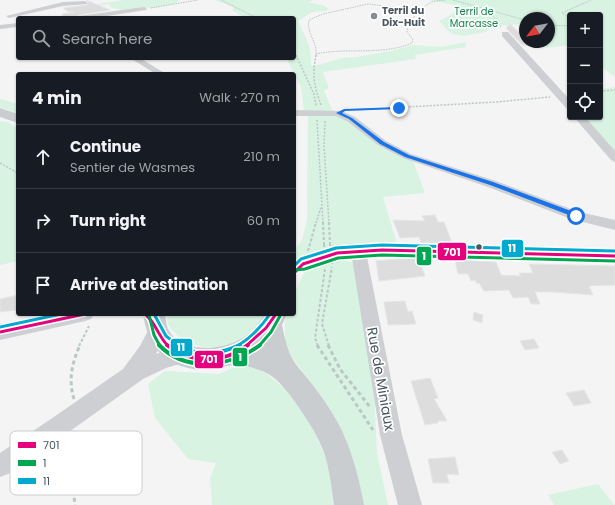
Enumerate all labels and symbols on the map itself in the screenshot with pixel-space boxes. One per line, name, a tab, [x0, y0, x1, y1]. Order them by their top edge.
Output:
place label: Terril du Dix-Huit	[382, 3, 425, 30]
park label: Terril de Marcasse	[450, 4, 498, 31]
marker: Terril du Dix-Huit	[369, 11, 379, 21]
north arrow	[519, 12, 555, 48]
route end	[390, 99, 408, 117]
route start	[567, 207, 585, 225]
line badge: 11	[501, 239, 524, 258]
text: 11	[508, 240, 516, 256]
line badge: 701	[437, 242, 467, 261]
unlabelled marker	[474, 242, 484, 252]
text: 701	[443, 244, 461, 260]
line badge: 1	[416, 246, 432, 266]
text: 1	[422, 248, 426, 264]
street label: Rue de Miniaux	[362, 326, 400, 433]
line badge: 11	[170, 338, 193, 357]
text: 11	[177, 339, 185, 355]
line badge: 1	[232, 347, 248, 367]
text: 1	[238, 349, 242, 365]
line badge: 701	[194, 350, 224, 369]
text: 701	[200, 351, 218, 367]
legend	[10, 431, 142, 495]
text: 701	[43, 437, 59, 453]
text: 1	[43, 455, 47, 471]
text: 11	[43, 473, 50, 489]

